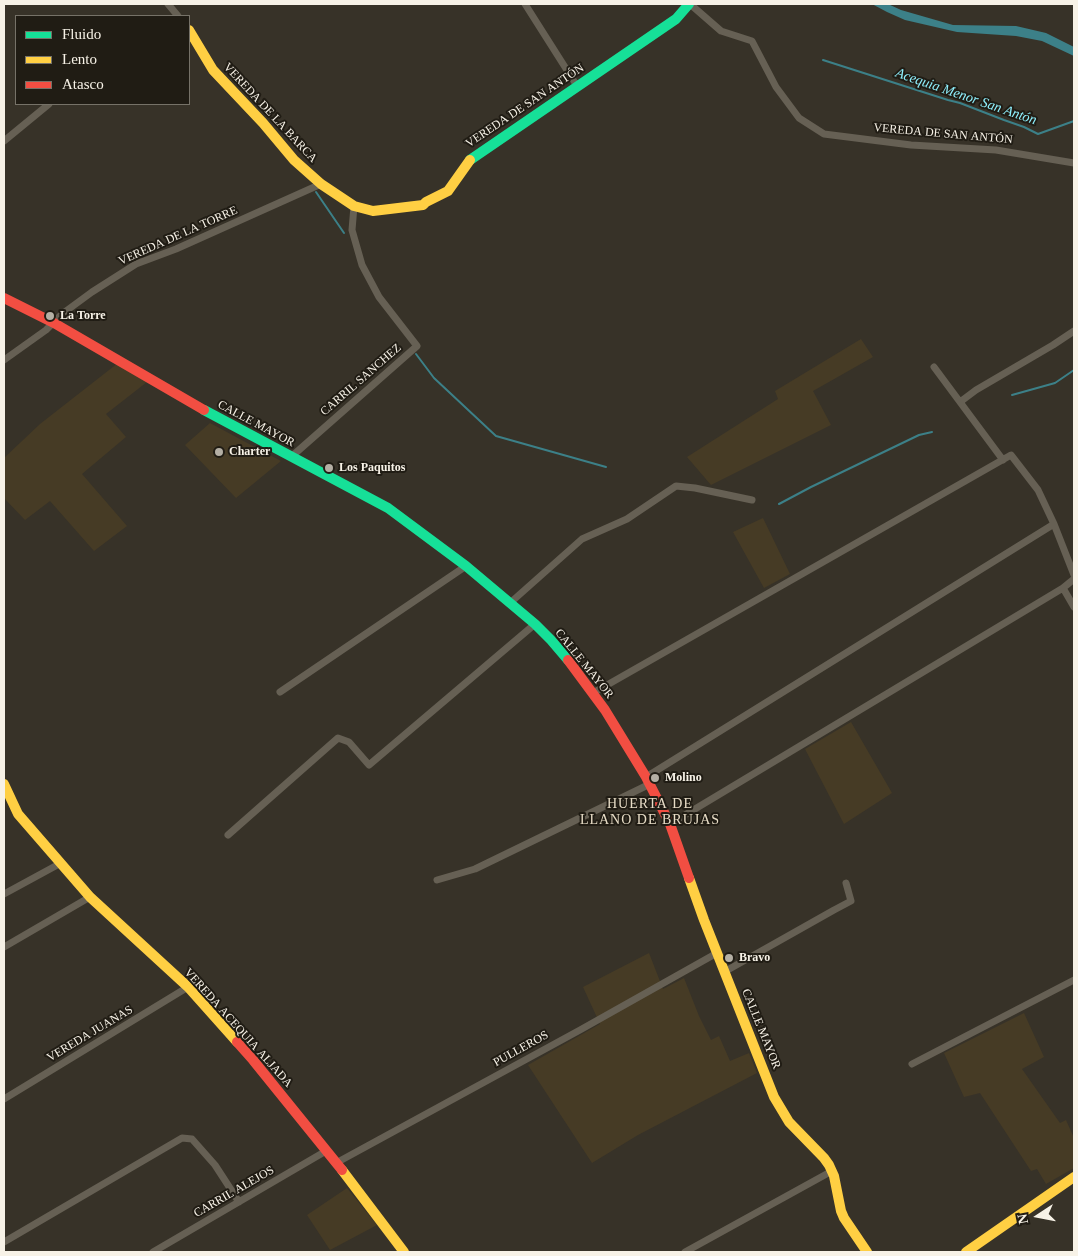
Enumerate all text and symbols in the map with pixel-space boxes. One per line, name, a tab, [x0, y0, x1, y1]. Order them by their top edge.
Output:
legend	[15, 15, 190, 105]
text: Fluido	[62, 26, 101, 42]
text: Lento	[62, 51, 97, 67]
street label: VEREDA DE LA BARCA	[220, 60, 320, 166]
street label: VEREDA DE SAN ANTÓN	[463, 61, 587, 151]
water label: Acequia Menor San Antón	[893, 65, 1039, 129]
text: Atasco	[62, 76, 104, 92]
street label: VEREDA DE SAN ANTÓN	[873, 121, 1013, 147]
street label: VEREDA DE LA TORRE	[116, 203, 240, 269]
place label: La Torre	[60, 309, 106, 323]
marker: La Torre	[44, 310, 56, 322]
street label: CARRIL SANCHEZ	[318, 341, 404, 419]
street label: CALLE MAYOR	[215, 398, 297, 450]
place label: Charter	[229, 445, 270, 459]
marker: Charter	[213, 446, 225, 458]
place label: Los Paquitos	[339, 461, 405, 475]
marker: Los Paquitos	[323, 462, 335, 474]
street label: CALLE MAYOR	[552, 626, 616, 702]
place label: Molino	[665, 771, 702, 785]
marker: Molino	[649, 772, 661, 784]
district label: HUERTA DE LLANO DE BRUJAS	[578, 796, 722, 829]
place label: Bravo	[739, 951, 770, 965]
marker: Bravo	[723, 952, 735, 964]
street label: VEREDA ACEQUIA ALJADA	[181, 965, 295, 1091]
street label: CALLE MAYOR	[738, 987, 784, 1071]
street label: VEREDA JUANAS	[44, 1003, 136, 1065]
street label: PULLEROS	[491, 1028, 551, 1070]
street label: CARRIL ALEJOS	[191, 1163, 277, 1221]
north arrow	[1013, 1191, 1063, 1241]
text: N	[1014, 1213, 1031, 1225]

